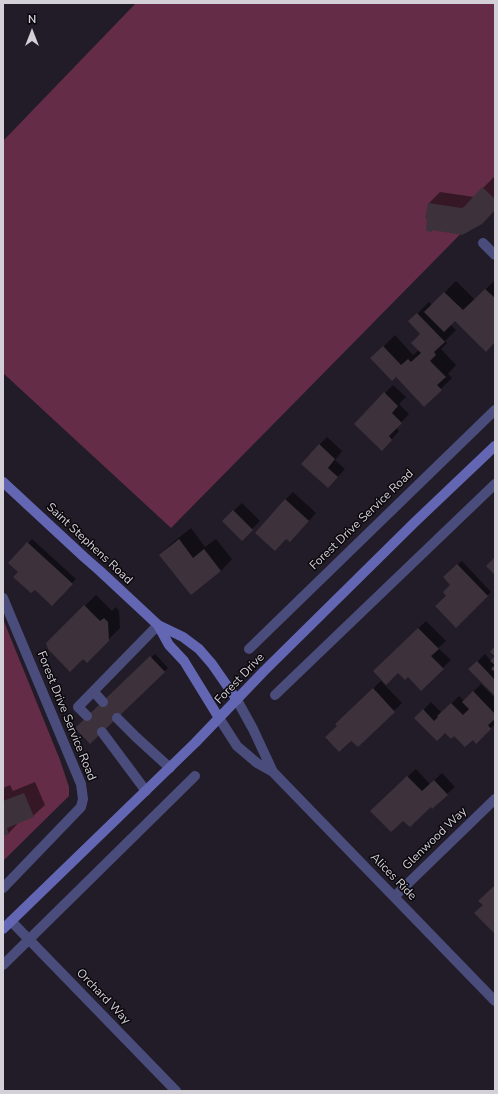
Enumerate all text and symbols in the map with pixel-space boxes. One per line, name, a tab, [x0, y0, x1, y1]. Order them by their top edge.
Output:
north arrow	[12, 12, 52, 52]
text: N	[28, 12, 36, 27]
street label: Forest Drive Service Road	[307, 467, 417, 573]
street label: Saint Stephens Road	[43, 500, 135, 588]
street label: Forest Drive Service Road	[33, 649, 99, 783]
street label: Forest Drive	[212, 651, 268, 707]
street label: Glenwood Way	[400, 805, 470, 873]
street label: Alices Ride	[367, 850, 419, 904]
street label: Orchard Way	[73, 966, 133, 1028]

